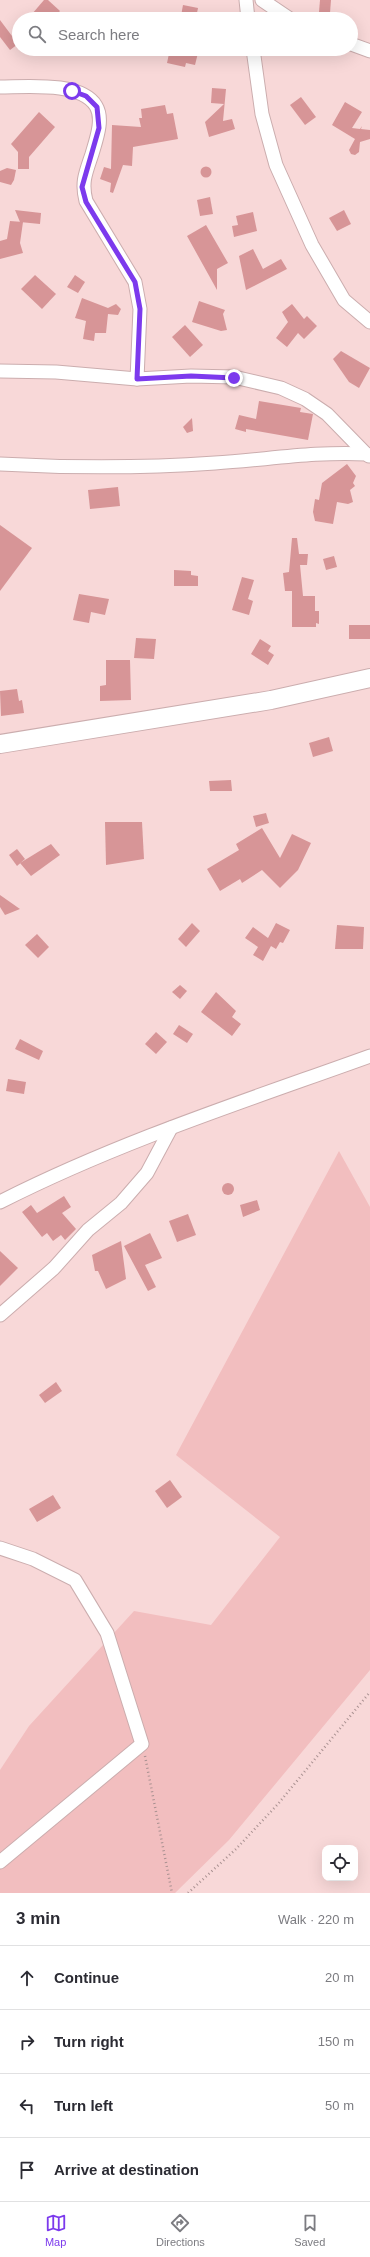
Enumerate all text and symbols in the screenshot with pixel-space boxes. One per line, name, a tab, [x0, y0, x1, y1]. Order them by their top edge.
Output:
search box	[12, 12, 358, 56]
icon: search	[26, 23, 48, 45]
text: Search here	[58, 26, 140, 43]
route start	[63, 82, 81, 100]
route end	[225, 369, 243, 387]
map controls	[322, 1845, 358, 1881]
button: locate	[322, 1845, 358, 1881]
text: 3 min	[16, 1909, 60, 1928]
text: Walk · 220 m	[278, 1912, 354, 1927]
icon: ahead	[16, 1967, 38, 1989]
text: Continue	[54, 1969, 119, 1986]
text: 20 m	[325, 1970, 354, 1985]
icon: right	[16, 2031, 38, 2053]
text: Turn right	[54, 2033, 124, 2050]
text: 150 m	[318, 2034, 354, 2049]
icon: left	[16, 2095, 38, 2117]
text: Turn left	[54, 2097, 113, 2114]
text: 50 m	[325, 2098, 354, 2113]
icon: arrive	[16, 2159, 38, 2181]
text: Arrive at destination	[54, 2161, 199, 2178]
tab: Map	[45, 2212, 67, 2248]
tab: Directions	[156, 2212, 205, 2248]
tab: Saved	[294, 2212, 325, 2248]

